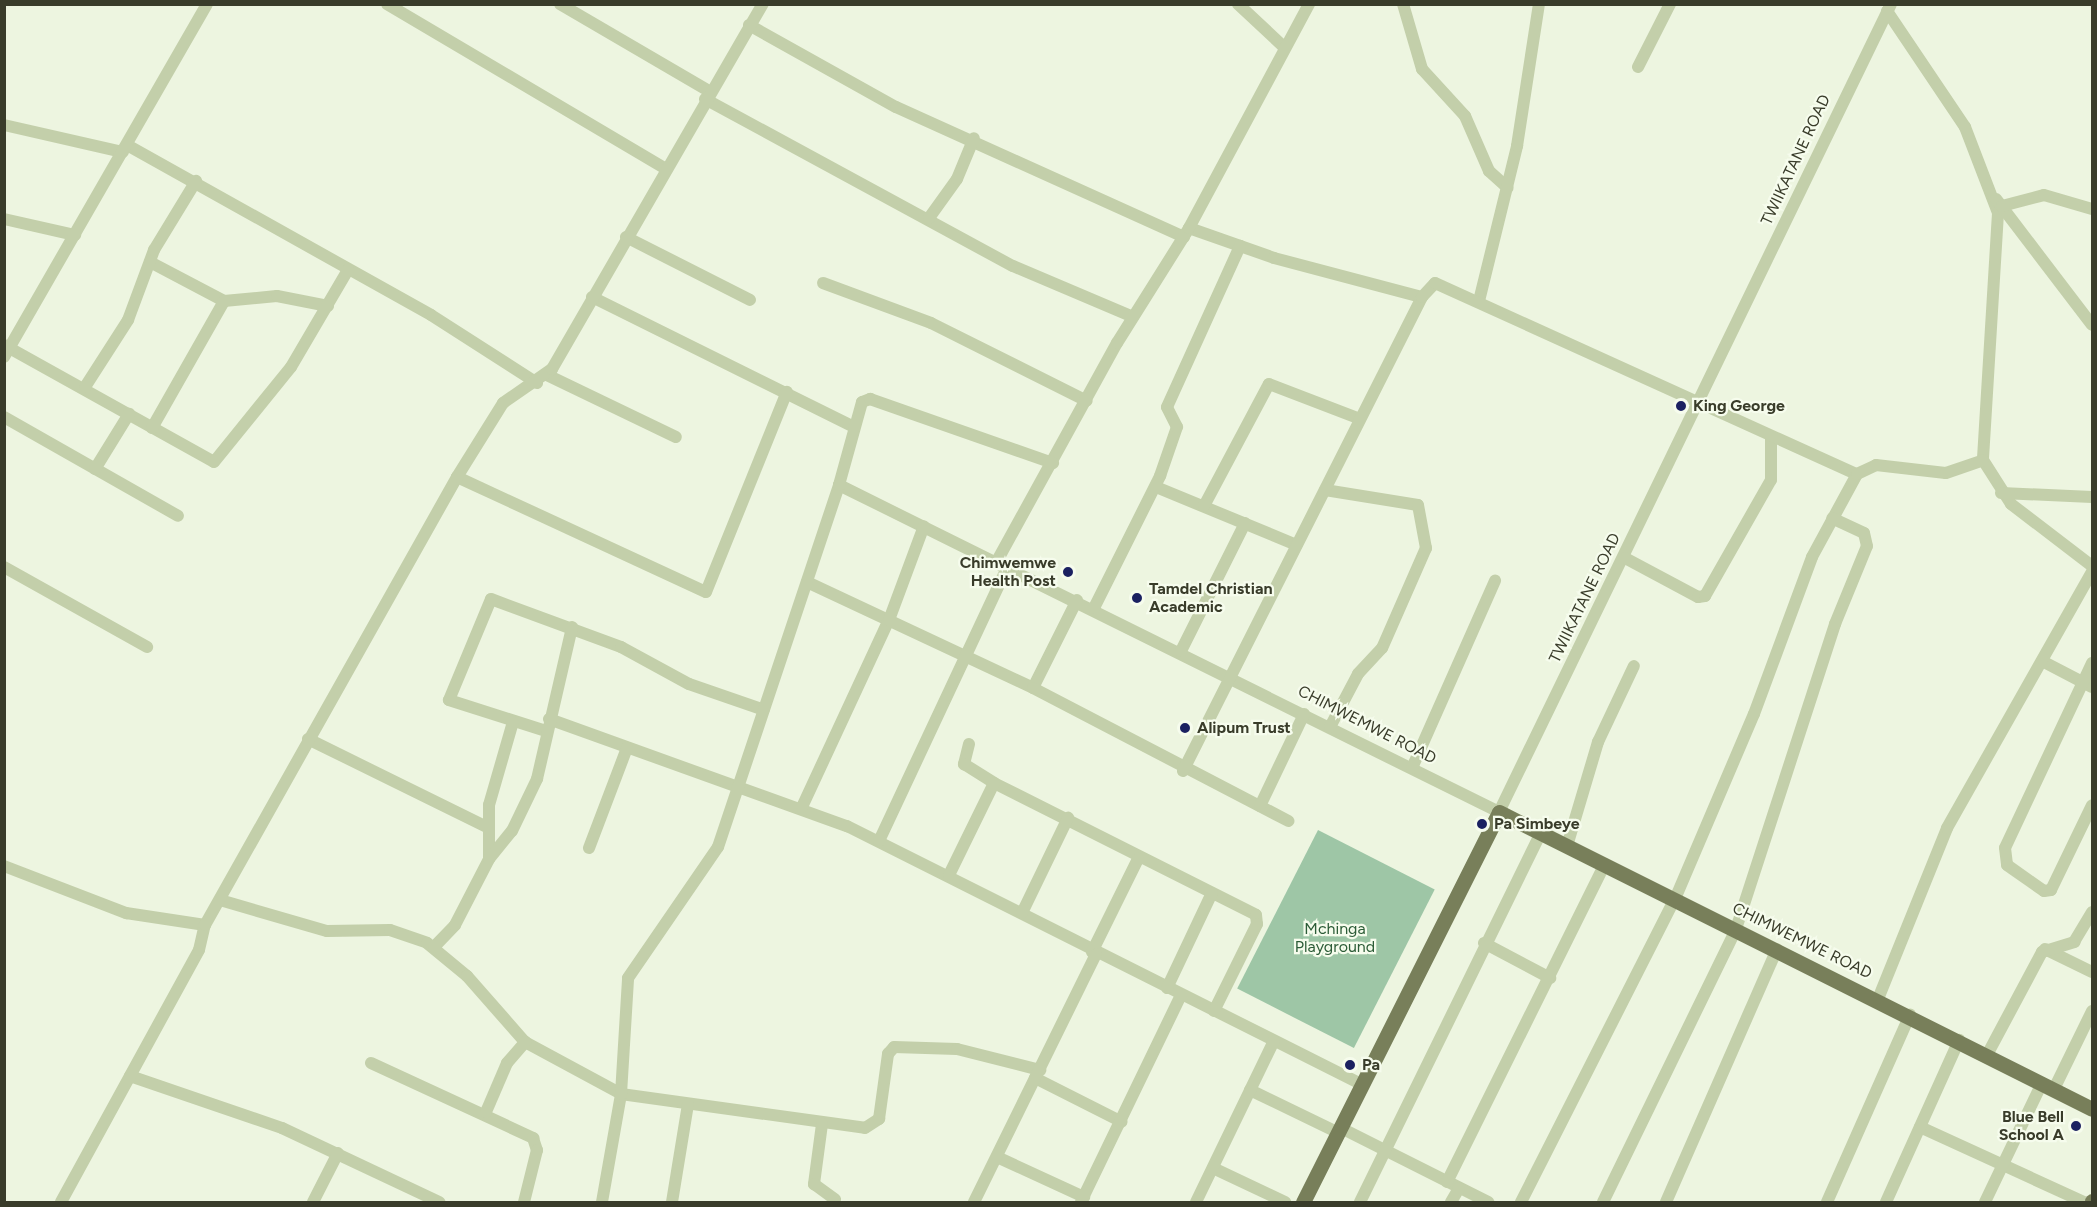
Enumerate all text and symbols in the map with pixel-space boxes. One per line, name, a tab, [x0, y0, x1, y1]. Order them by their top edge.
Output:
street label: TWIIKATANE ROAD	[1757, 92, 1835, 228]
place label: King George	[1693, 396, 1785, 416]
marker: King George	[1674, 399, 1688, 413]
street label: TWIIKATANE ROAD	[1545, 530, 1625, 666]
place label: Chimwemwe Health Post	[960, 553, 1056, 591]
marker: Chimwemwe Health Post	[1061, 565, 1075, 579]
place label: Tamdel Christian Academic	[1149, 579, 1273, 617]
marker: Tamdel Christian Academic	[1130, 591, 1144, 605]
street label: CHIMWEMWE ROAD	[1295, 682, 1439, 768]
place label: Alipum Trust	[1197, 718, 1291, 738]
marker: Alipum Trust	[1178, 721, 1192, 735]
place label: Pa Simbeye	[1494, 814, 1580, 834]
marker: Pa Simbeye	[1475, 817, 1489, 831]
street label: CHIMWEMWE ROAD	[1729, 899, 1875, 983]
park label: Mchinga Playground	[1295, 919, 1375, 957]
place label: Pa	[1362, 1055, 1380, 1075]
marker: Pa	[1343, 1058, 1357, 1072]
place label: Blue Bell School A	[1999, 1107, 2064, 1145]
marker: Blue Bell School A	[2069, 1119, 2083, 1133]

